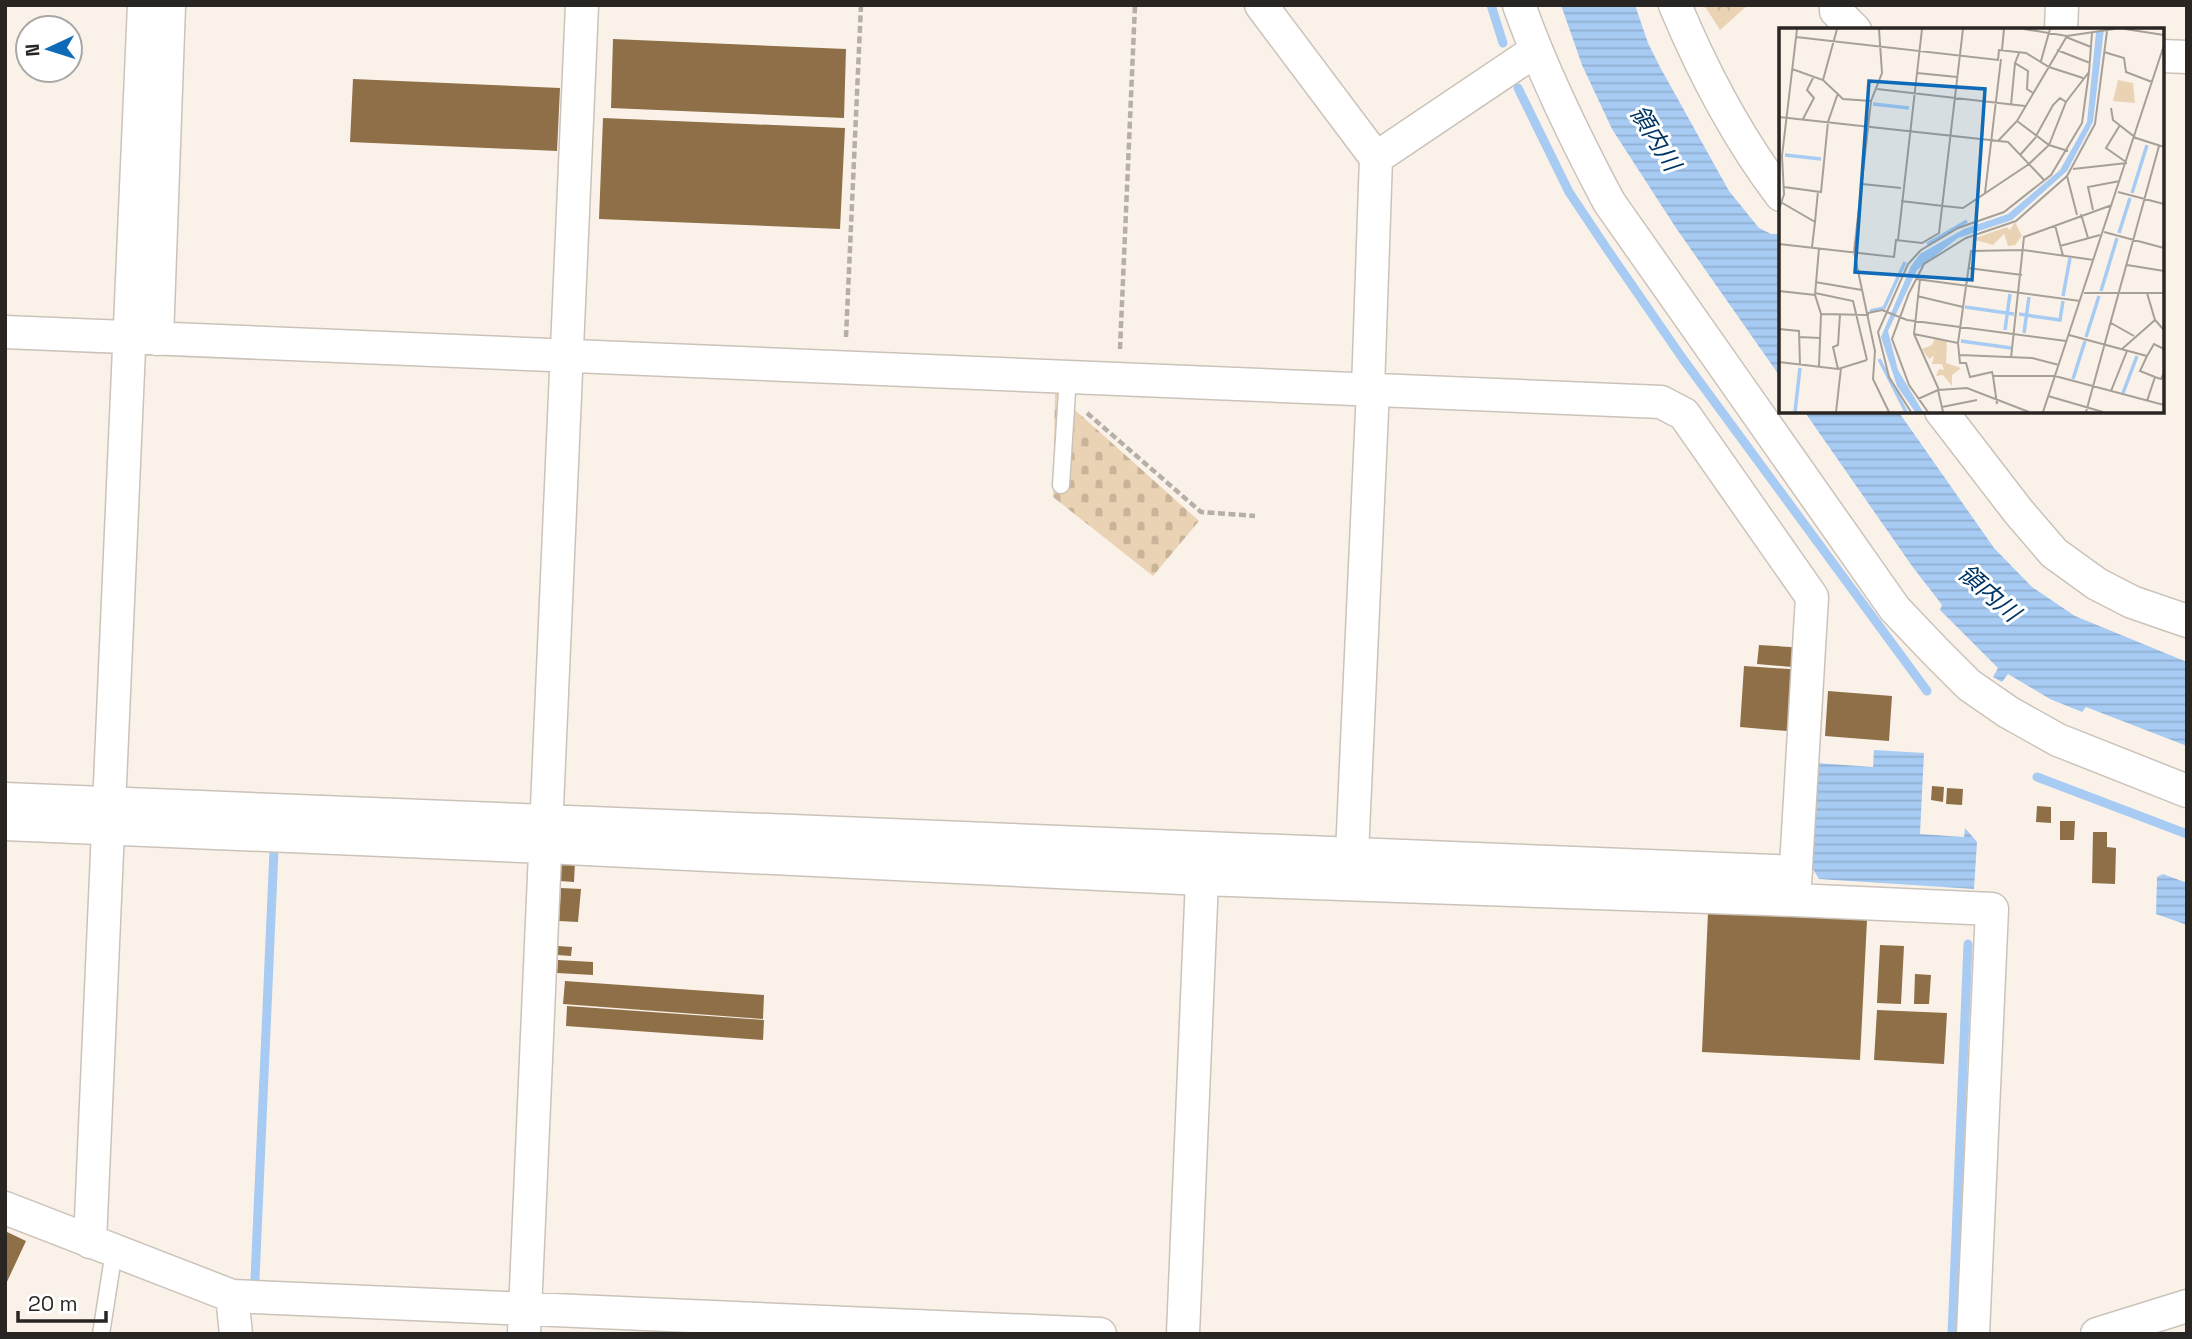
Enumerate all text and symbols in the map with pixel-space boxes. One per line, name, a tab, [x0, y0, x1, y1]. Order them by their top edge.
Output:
north arrow	[14, 14, 84, 84]
inset map	[1779, 28, 2164, 413]
text: N	[20, 43, 45, 57]
water label: 領内川	[1623, 99, 1689, 179]
water label: 領内川	[1952, 557, 2029, 630]
scale bar	[18, 1280, 105, 1324]
text: 20 m	[28, 1290, 78, 1317]

